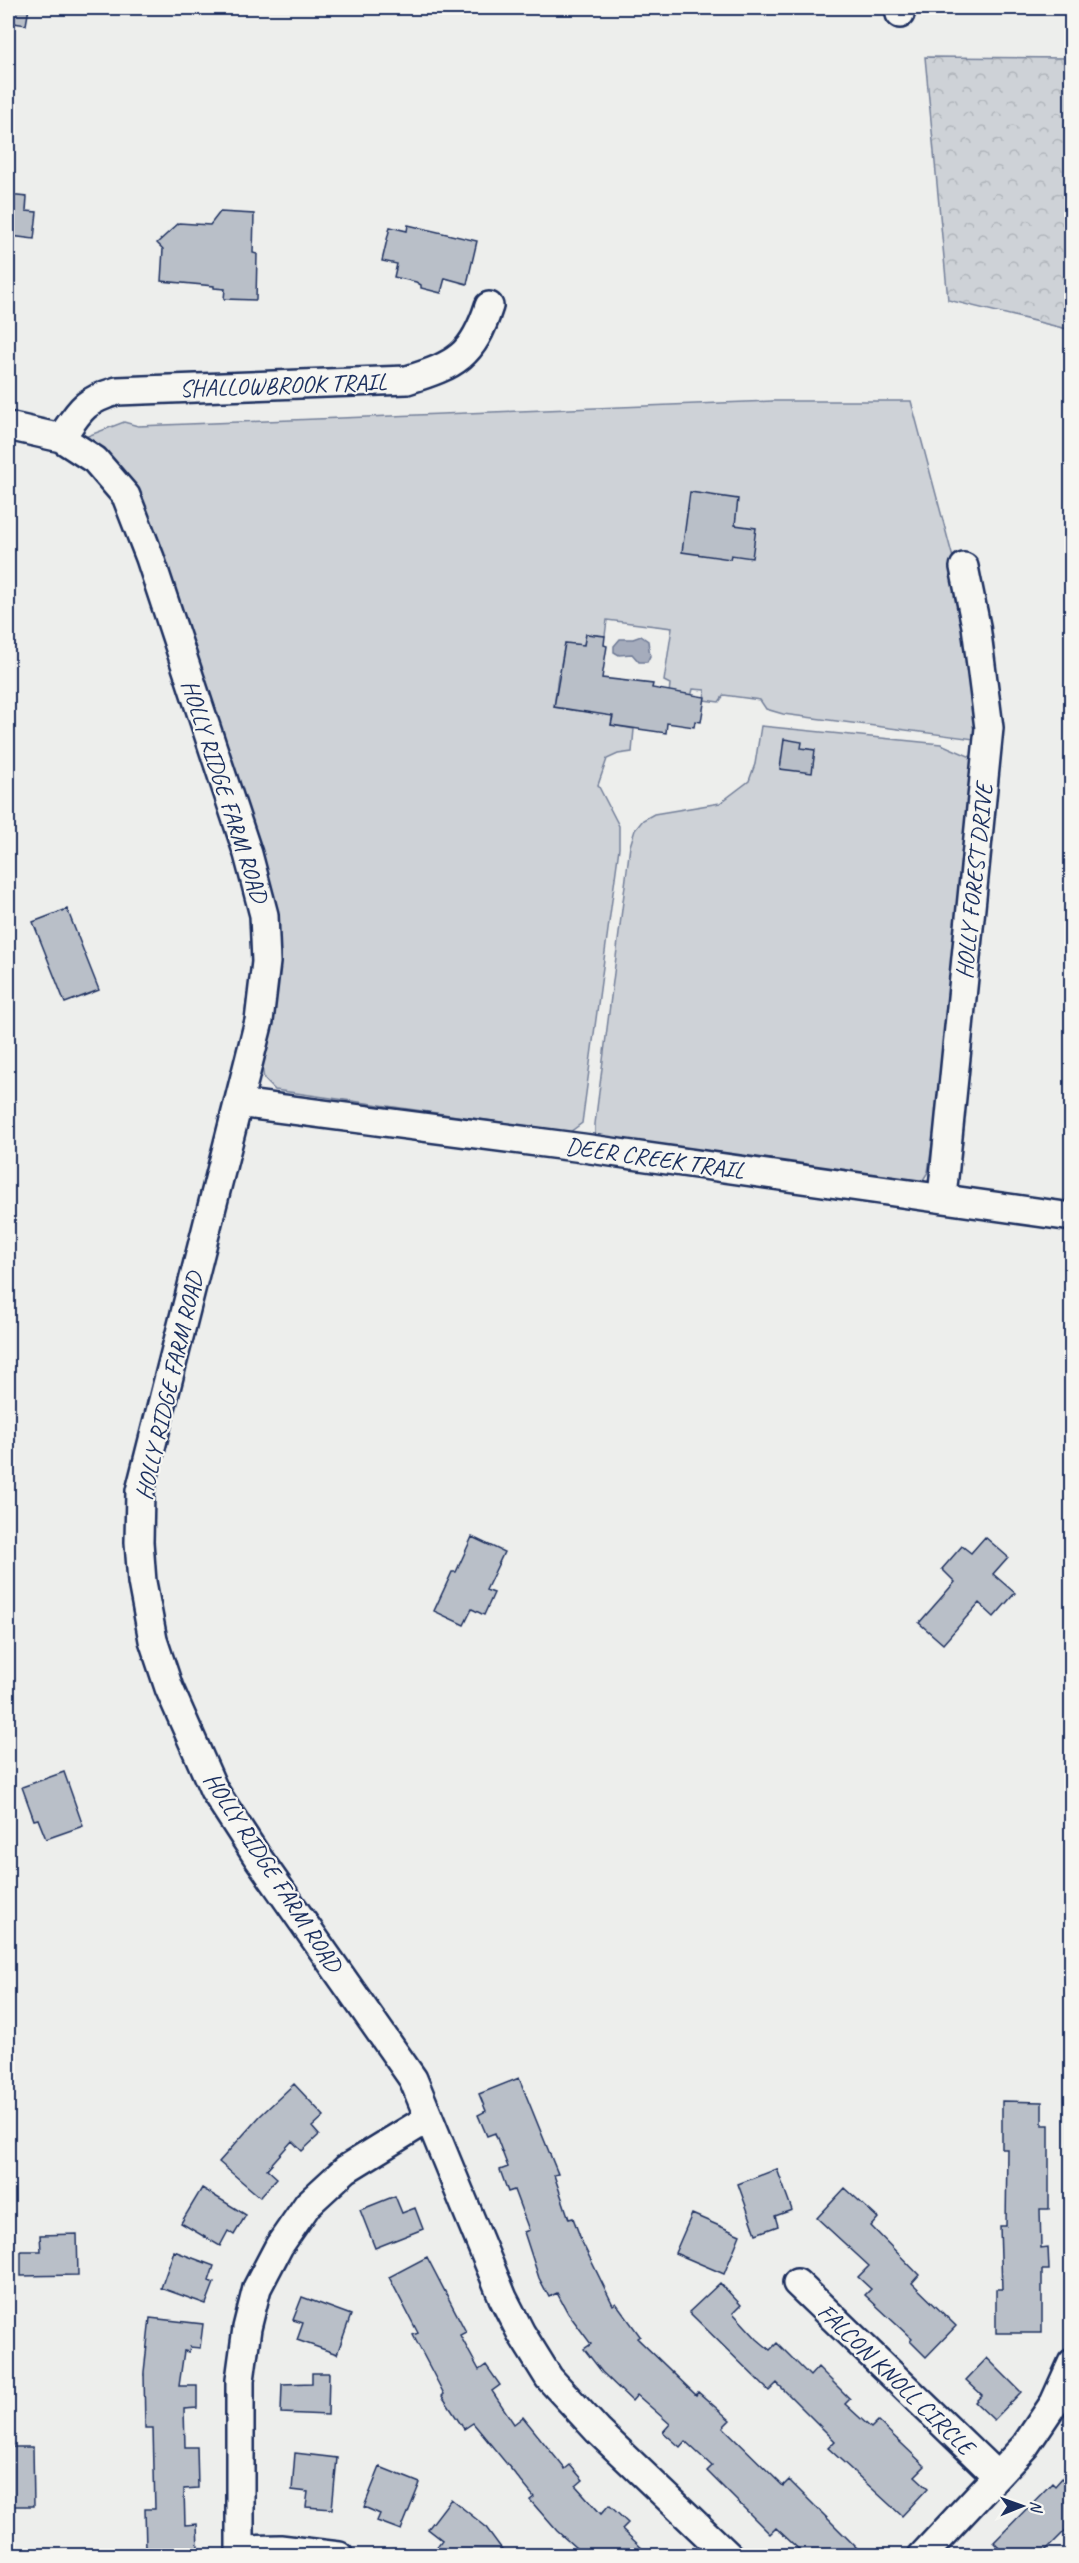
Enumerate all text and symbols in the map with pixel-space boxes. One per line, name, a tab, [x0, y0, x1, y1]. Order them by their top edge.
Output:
street label: SHALLOWBROOK TRAIL	[179, 366, 388, 404]
street label: HOLLY RIDGE FARM ROAD	[175, 676, 276, 908]
street label: HOLLY FOREST DRIVE	[949, 779, 999, 980]
street label: DEER CREEK TRAIL	[564, 1131, 747, 1185]
street label: HOLLY RIDGE FARM ROAD	[128, 1267, 210, 1502]
street label: HOLLY RIDGE FARM ROAD	[197, 1766, 350, 1979]
street label: FALCON KNOLL CIRCLE	[812, 2297, 982, 2463]
north arrow	[992, 2476, 1052, 2536]
text: N	[1026, 2501, 1046, 2514]

